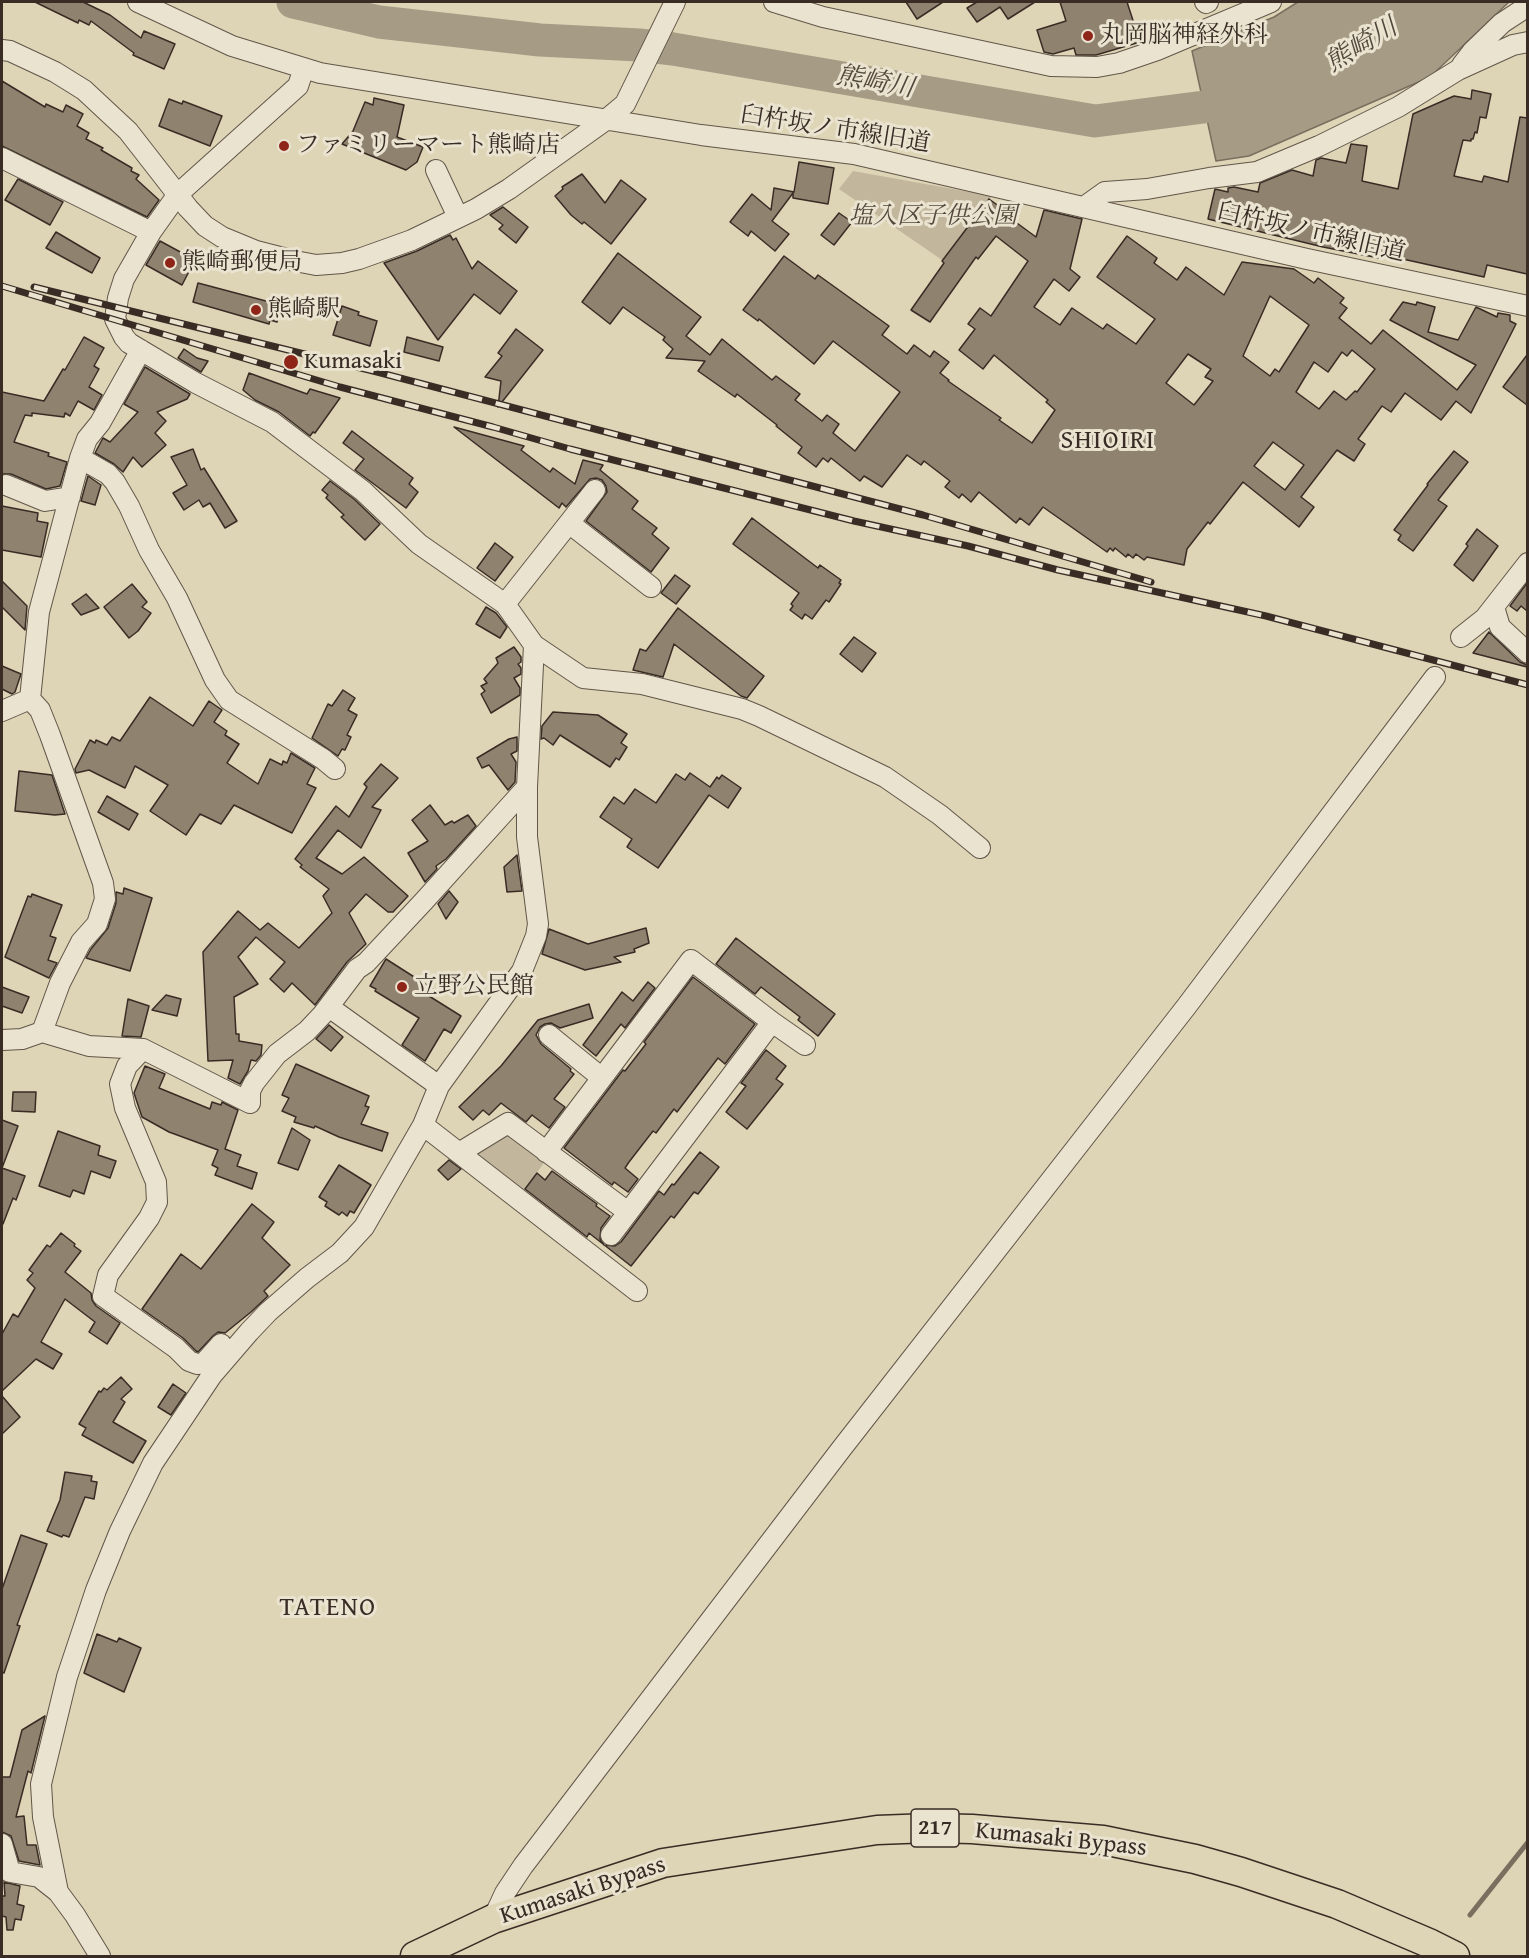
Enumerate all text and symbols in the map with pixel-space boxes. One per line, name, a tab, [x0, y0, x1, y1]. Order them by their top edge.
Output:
water label: 熊崎川	[1321, 13, 1403, 79]
place label: 丸岡脳神経外科	[1100, 22, 1268, 50]
marker: 丸岡脳神経外科	[1081, 29, 1095, 43]
water label: 熊崎川	[834, 61, 916, 105]
street label: 臼杵坂ノ市線旧道	[738, 101, 932, 159]
place label: ファミリーマート熊崎店	[296, 132, 560, 160]
marker: ファミリーマート熊崎店	[277, 139, 291, 153]
street label: 臼杵坂ノ市線旧道	[1214, 197, 1408, 269]
park label: 塩入区子供公園	[849, 203, 1017, 231]
place label: 熊崎郵便局	[182, 249, 302, 277]
marker: 熊崎郵便局	[163, 256, 177, 270]
place label: 熊崎駅	[268, 296, 340, 324]
marker: 熊崎駅	[249, 303, 263, 317]
place label: Kumasaki	[304, 348, 402, 376]
marker: Kumasaki	[282, 353, 300, 371]
district label: SHIOIRI	[1060, 425, 1156, 457]
place label: 立野公民館	[414, 973, 534, 1001]
marker: 立野公民館	[395, 980, 409, 994]
district label: TATENO	[279, 1592, 377, 1624]
road number: 217	[911, 1809, 959, 1847]
street label: Kumasaki Bypass	[974, 1817, 1148, 1863]
street label: Kumasaki Bypass	[497, 1851, 669, 1931]

